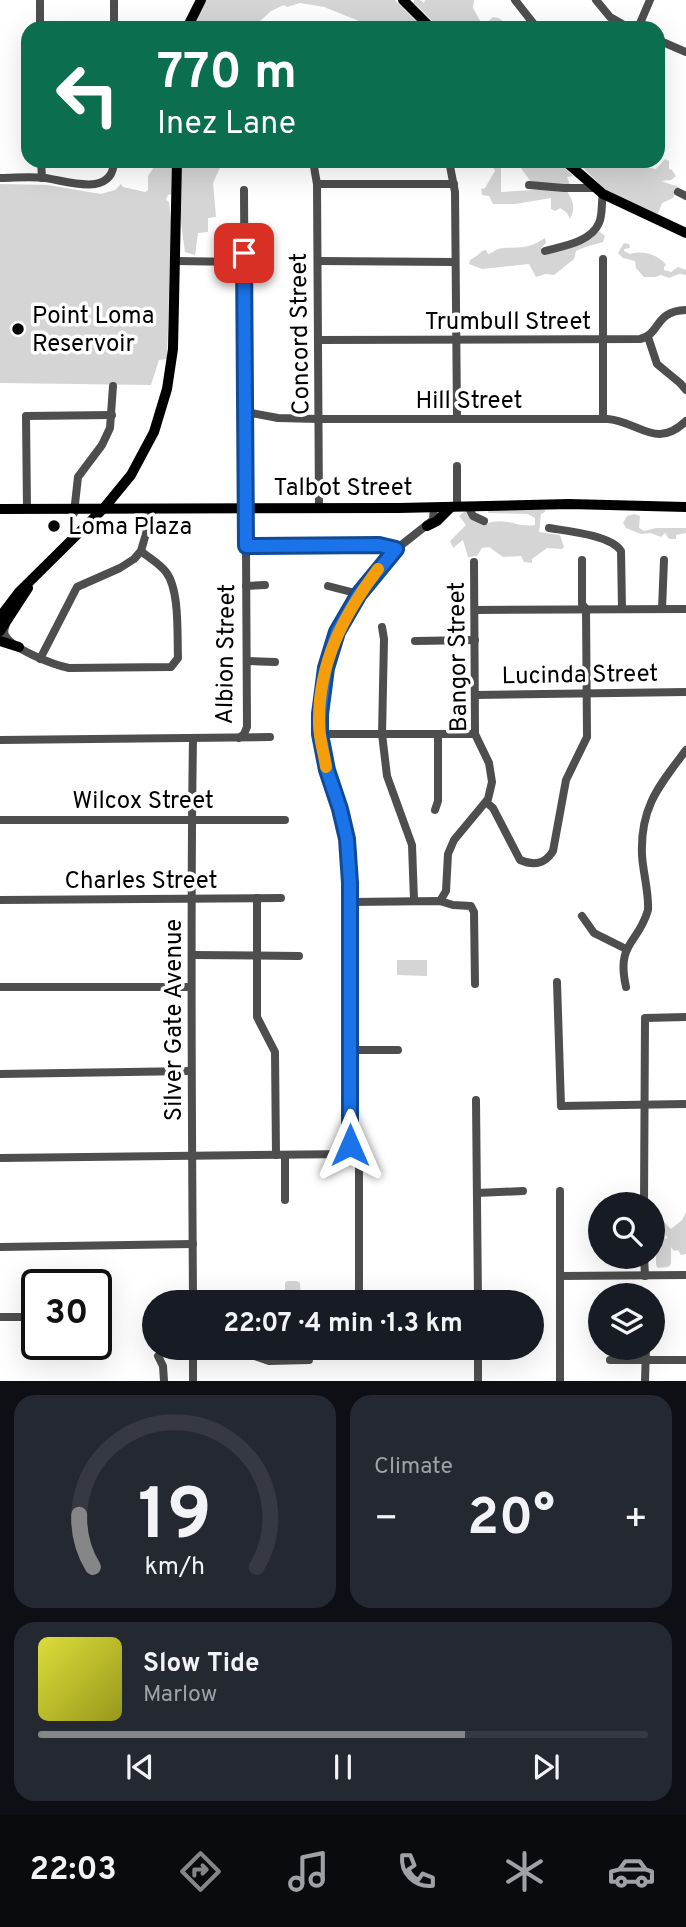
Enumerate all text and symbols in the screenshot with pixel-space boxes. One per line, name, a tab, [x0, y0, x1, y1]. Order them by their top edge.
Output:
text: 770 m	[157, 44, 297, 106]
icon: left	[42, 49, 133, 140]
text: Inez Lane	[157, 105, 296, 145]
pin	[214, 223, 274, 283]
icon: arrive	[225, 234, 263, 272]
street label: Concord Street	[285, 253, 317, 415]
place label: Point Loma Reservoir	[32, 302, 154, 360]
street label: Trumbull Street	[425, 308, 591, 338]
marker: Point Loma Reservoir	[10, 321, 26, 337]
street label: Hill Street	[415, 387, 523, 417]
street label: Talbot Street	[273, 474, 413, 504]
place label: Loma Plaza	[68, 513, 192, 543]
marker: Loma Plaza	[46, 518, 62, 534]
street label: Bangor Street	[443, 581, 475, 732]
street label: Albion Street	[211, 583, 243, 725]
street label: Lucinda Street	[501, 660, 659, 692]
street label: Wilcox Street	[72, 787, 214, 817]
street label: Charles Street	[64, 867, 218, 897]
street label: Silver Gate Avenue	[160, 919, 190, 1121]
position arrow	[313, 1108, 387, 1182]
map controls	[588, 1192, 665, 1360]
button: search	[588, 1192, 665, 1269]
speed limit sign: 30	[21, 1269, 112, 1360]
button: layers	[588, 1283, 665, 1360]
text: 22:07 · 4 min · 1.3 km	[223, 1308, 463, 1341]
text: Climate	[374, 1453, 453, 1482]
text: 19	[138, 1474, 212, 1566]
text: 20°	[467, 1487, 555, 1553]
text: −	[374, 1496, 399, 1545]
text: +	[623, 1496, 648, 1545]
text: km/h	[145, 1552, 205, 1584]
text: Slow Tide	[143, 1648, 260, 1681]
text: Marlow	[143, 1681, 217, 1710]
icon: previous	[121, 1748, 159, 1786]
icon: pause	[324, 1748, 362, 1786]
icon: next	[527, 1748, 565, 1786]
icon: directions	[176, 1847, 225, 1896]
icon: music	[284, 1847, 333, 1896]
icon: phone	[392, 1847, 441, 1896]
icon: climate	[500, 1847, 549, 1896]
icon: car	[607, 1847, 656, 1896]
text: 22:03	[29, 1851, 117, 1891]

